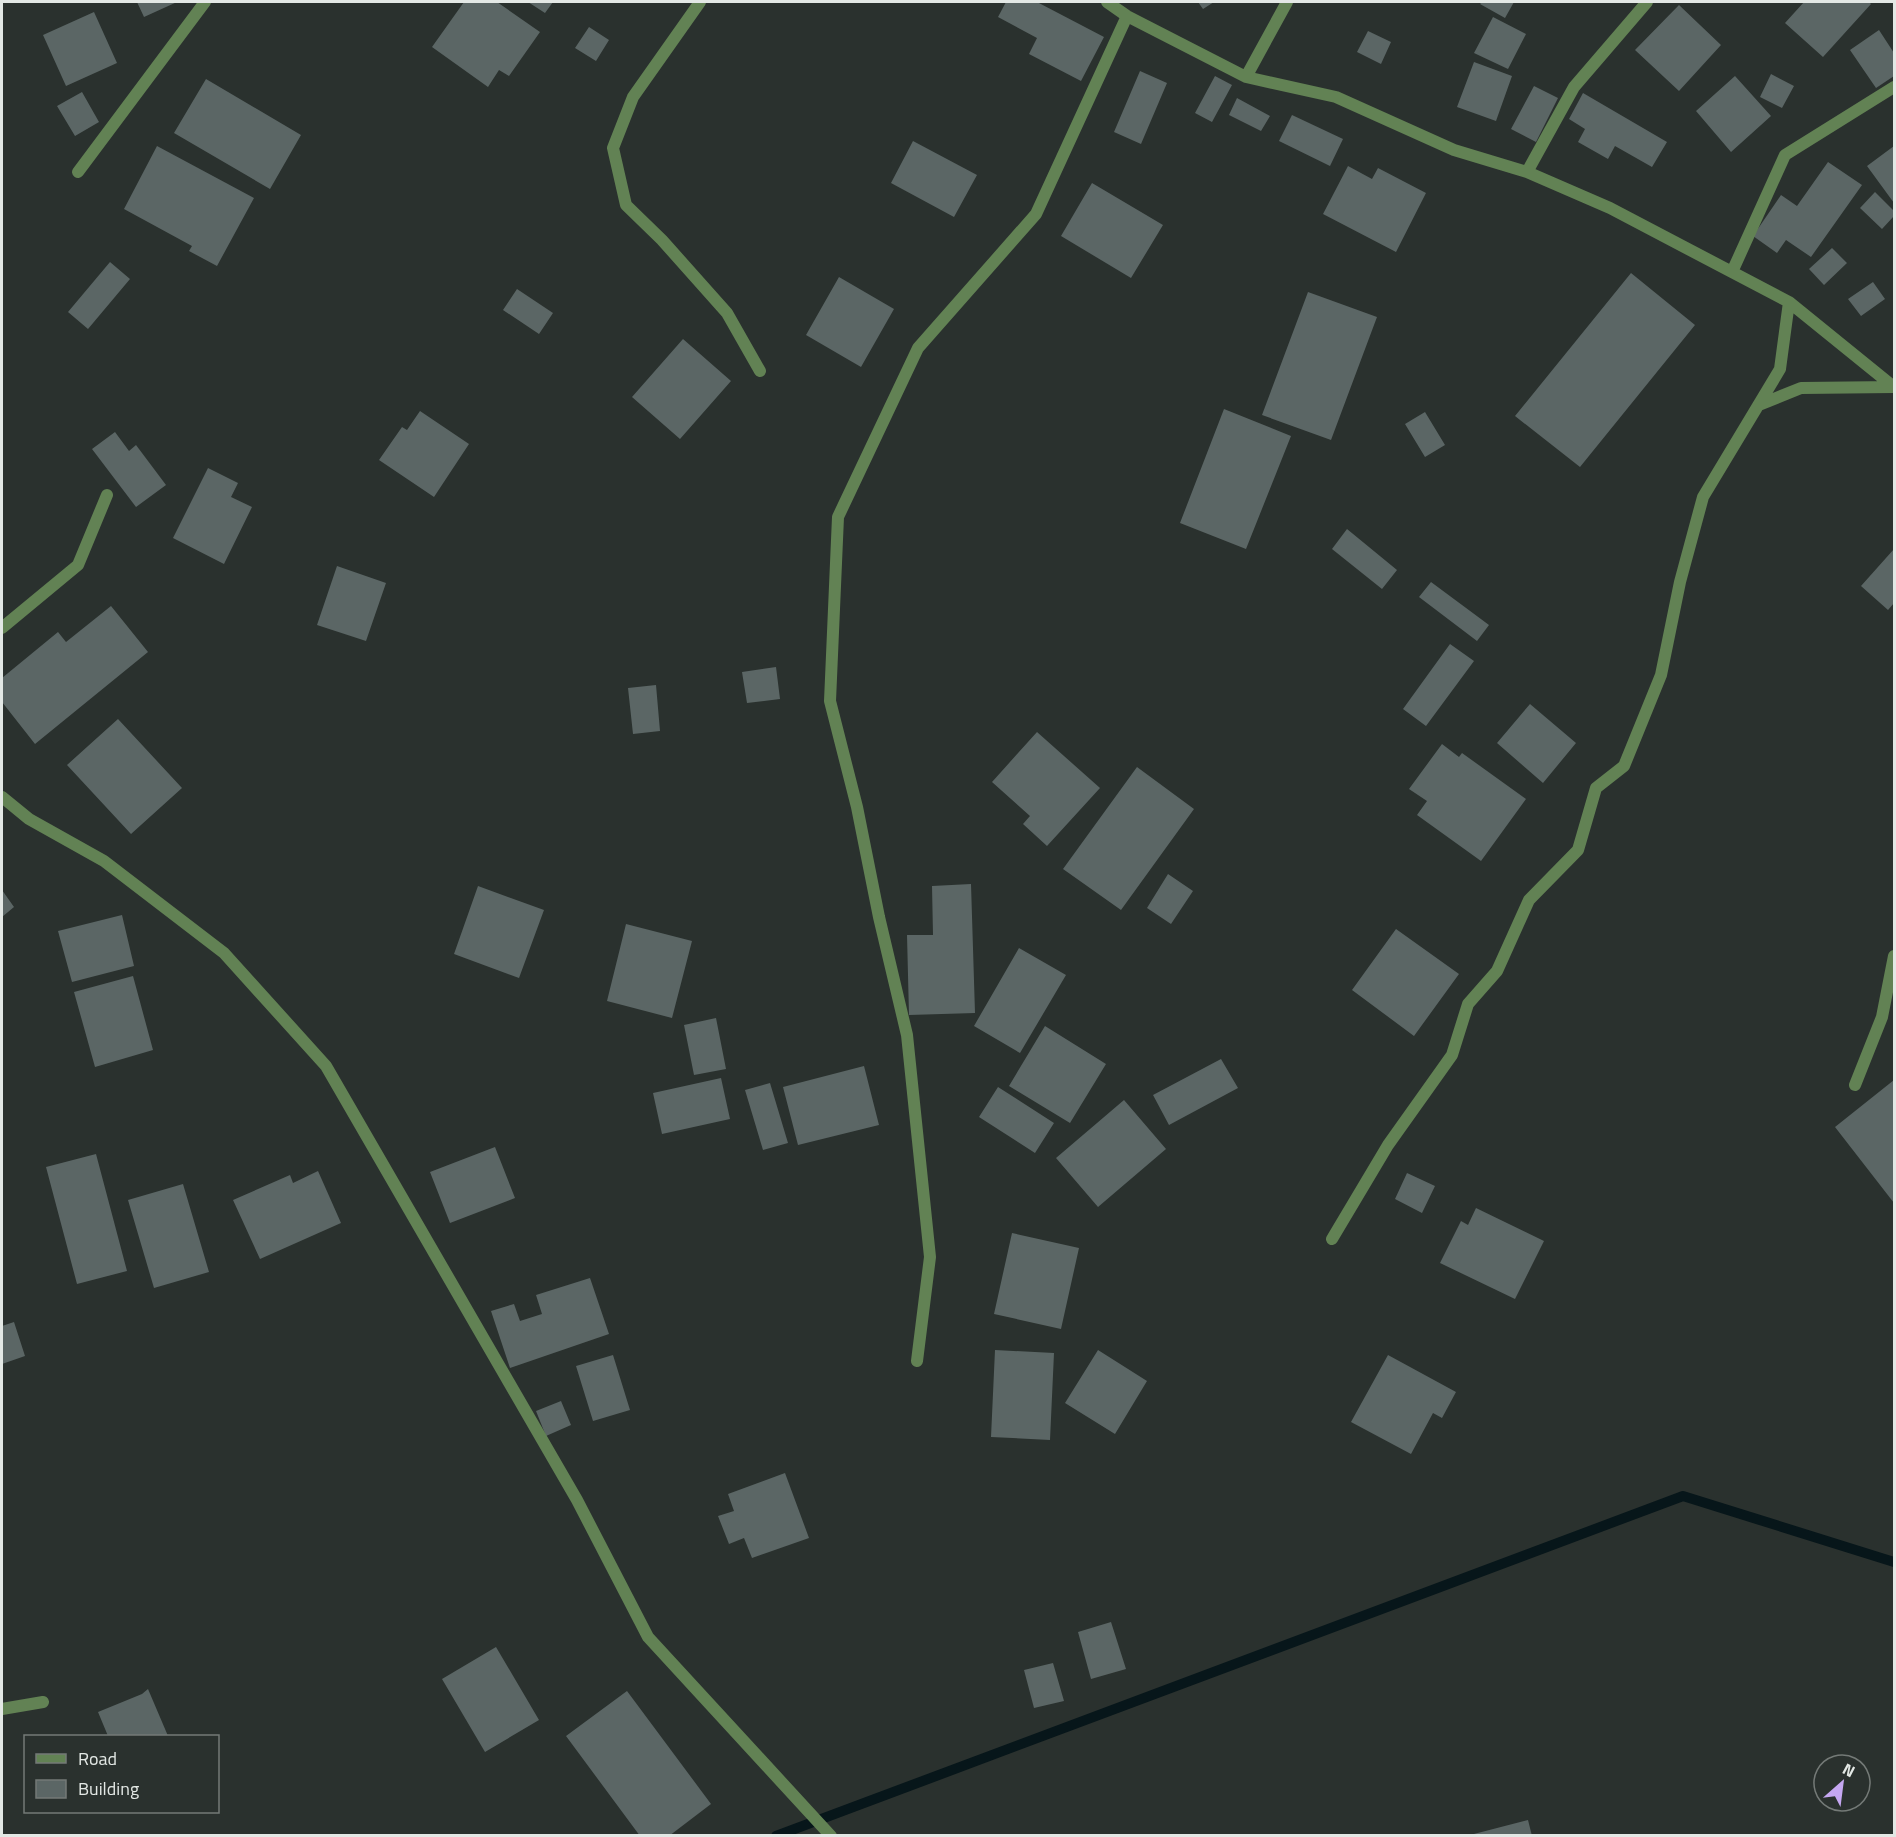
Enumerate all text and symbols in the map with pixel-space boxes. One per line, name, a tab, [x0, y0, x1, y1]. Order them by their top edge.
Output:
legend	[24, 1735, 219, 1813]
text: Road	[78, 1745, 117, 1772]
north arrow	[1812, 1753, 1872, 1813]
text: N	[1839, 1757, 1860, 1783]
text: Building	[78, 1775, 139, 1802]

